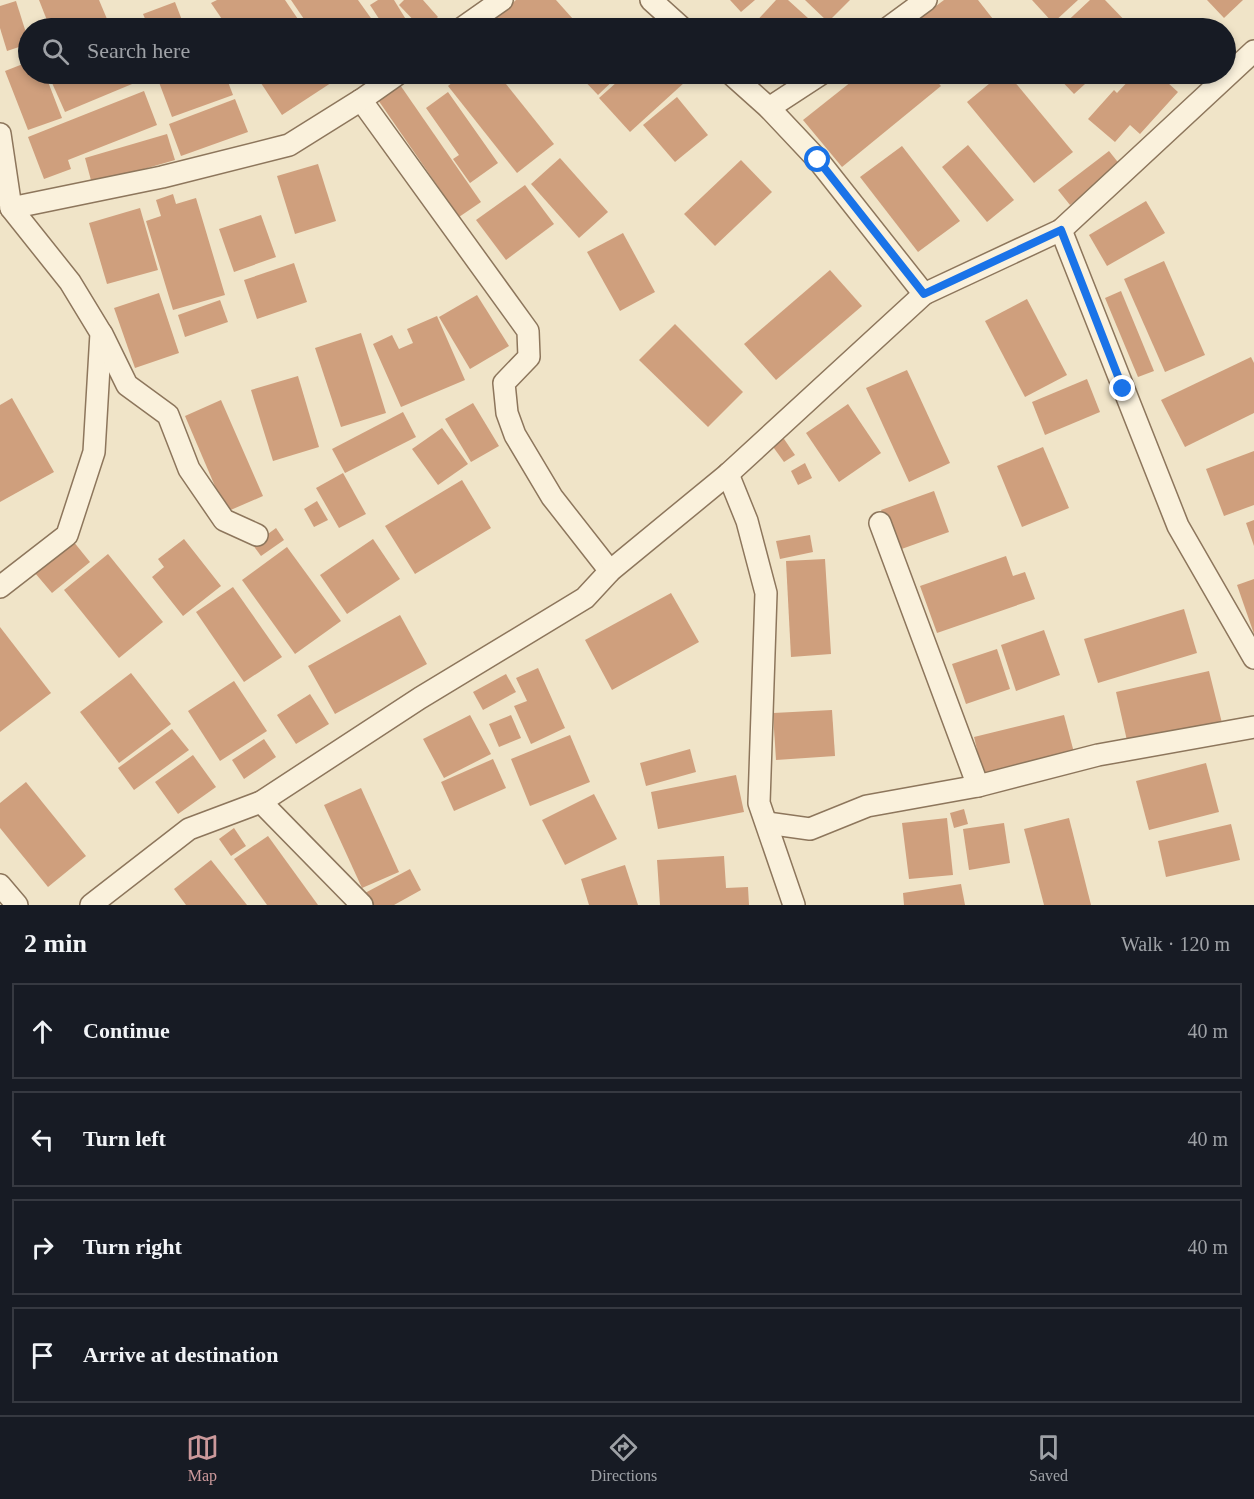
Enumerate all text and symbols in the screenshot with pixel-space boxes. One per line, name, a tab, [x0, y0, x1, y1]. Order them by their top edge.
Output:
search box	[18, 18, 1236, 84]
icon: search	[39, 35, 72, 68]
text: Search here	[87, 38, 190, 63]
route start	[804, 146, 830, 172]
route end	[1109, 375, 1135, 401]
text: 2 min	[24, 929, 87, 958]
text: Walk · 120 m	[1121, 933, 1230, 955]
icon: ahead	[26, 1015, 59, 1048]
text: Continue	[83, 1018, 170, 1043]
text: 40 m	[1187, 1020, 1228, 1042]
icon: left	[26, 1123, 59, 1156]
text: Turn left	[83, 1126, 166, 1151]
text: 40 m	[1187, 1128, 1228, 1150]
icon: right	[26, 1231, 59, 1264]
text: Turn right	[83, 1234, 182, 1259]
text: 40 m	[1187, 1236, 1228, 1258]
icon: arrive	[26, 1339, 59, 1372]
text: Arrive at destination	[83, 1342, 279, 1367]
tab: Map	[186, 1431, 219, 1485]
tab: Directions	[591, 1431, 657, 1485]
tab: Saved	[1029, 1431, 1068, 1485]

